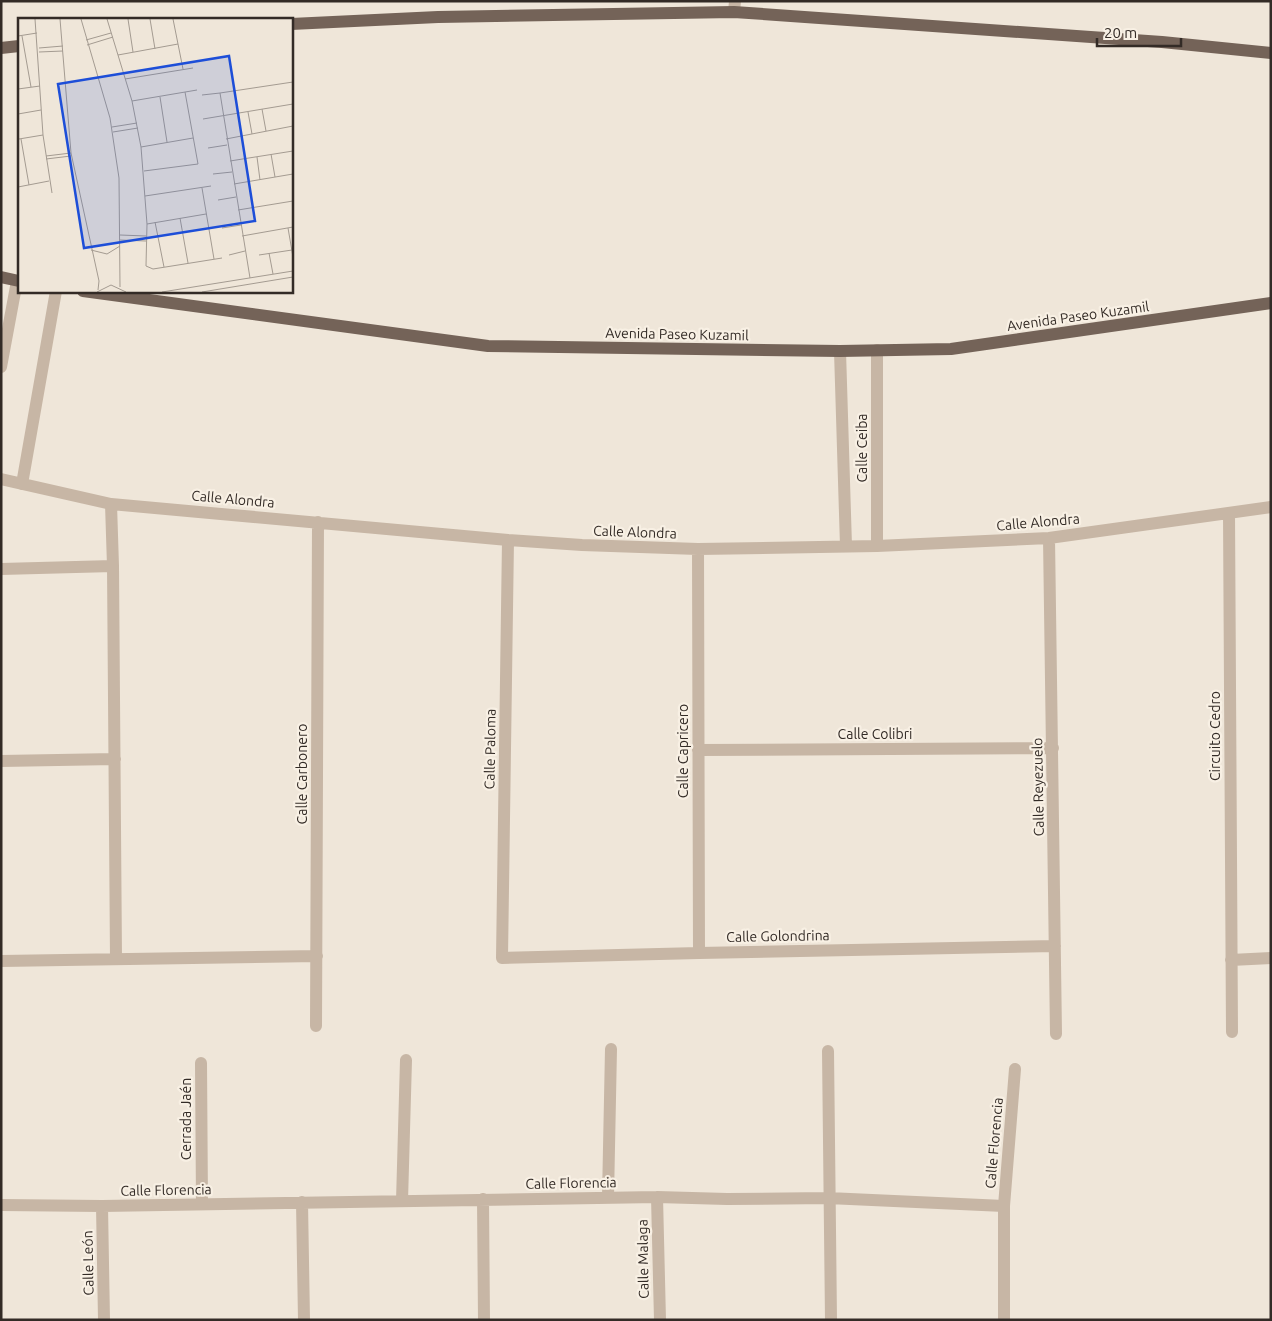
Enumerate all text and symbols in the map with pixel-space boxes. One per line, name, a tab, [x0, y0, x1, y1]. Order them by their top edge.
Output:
scale bar	[1097, 15, 1181, 47]
inset map	[18, 18, 292, 292]
text: 20 m	[1104, 24, 1137, 41]
street label: Avenida Paseo Kuzamil	[1006, 298, 1150, 334]
street label: Avenida Paseo Kuzamil	[605, 325, 749, 343]
street label: Calle Ceiba	[854, 413, 870, 483]
street label: Calle Alondra	[191, 487, 275, 511]
street label: Calle Alondra	[996, 510, 1080, 534]
street label: Calle Alondra	[593, 523, 677, 541]
street label: Circuito Cedro	[1207, 691, 1223, 781]
street label: Calle Capricero	[675, 704, 691, 798]
street label: Calle Paloma	[481, 709, 499, 789]
street label: Calle Carbonero	[294, 724, 310, 824]
street label: Calle Colibri	[838, 726, 912, 742]
street label: Calle Reyezuelo	[1029, 737, 1047, 837]
street label: Calle Golondrina	[726, 927, 830, 945]
street label: Cerrada Jaén	[178, 1078, 194, 1160]
street label: Calle Florencia	[982, 1097, 1006, 1189]
street label: Calle Florencia	[525, 1174, 617, 1192]
street label: Calle Florencia	[120, 1181, 212, 1199]
street label: Calle Malaga	[634, 1219, 652, 1299]
street label: Calle León	[79, 1230, 97, 1296]

